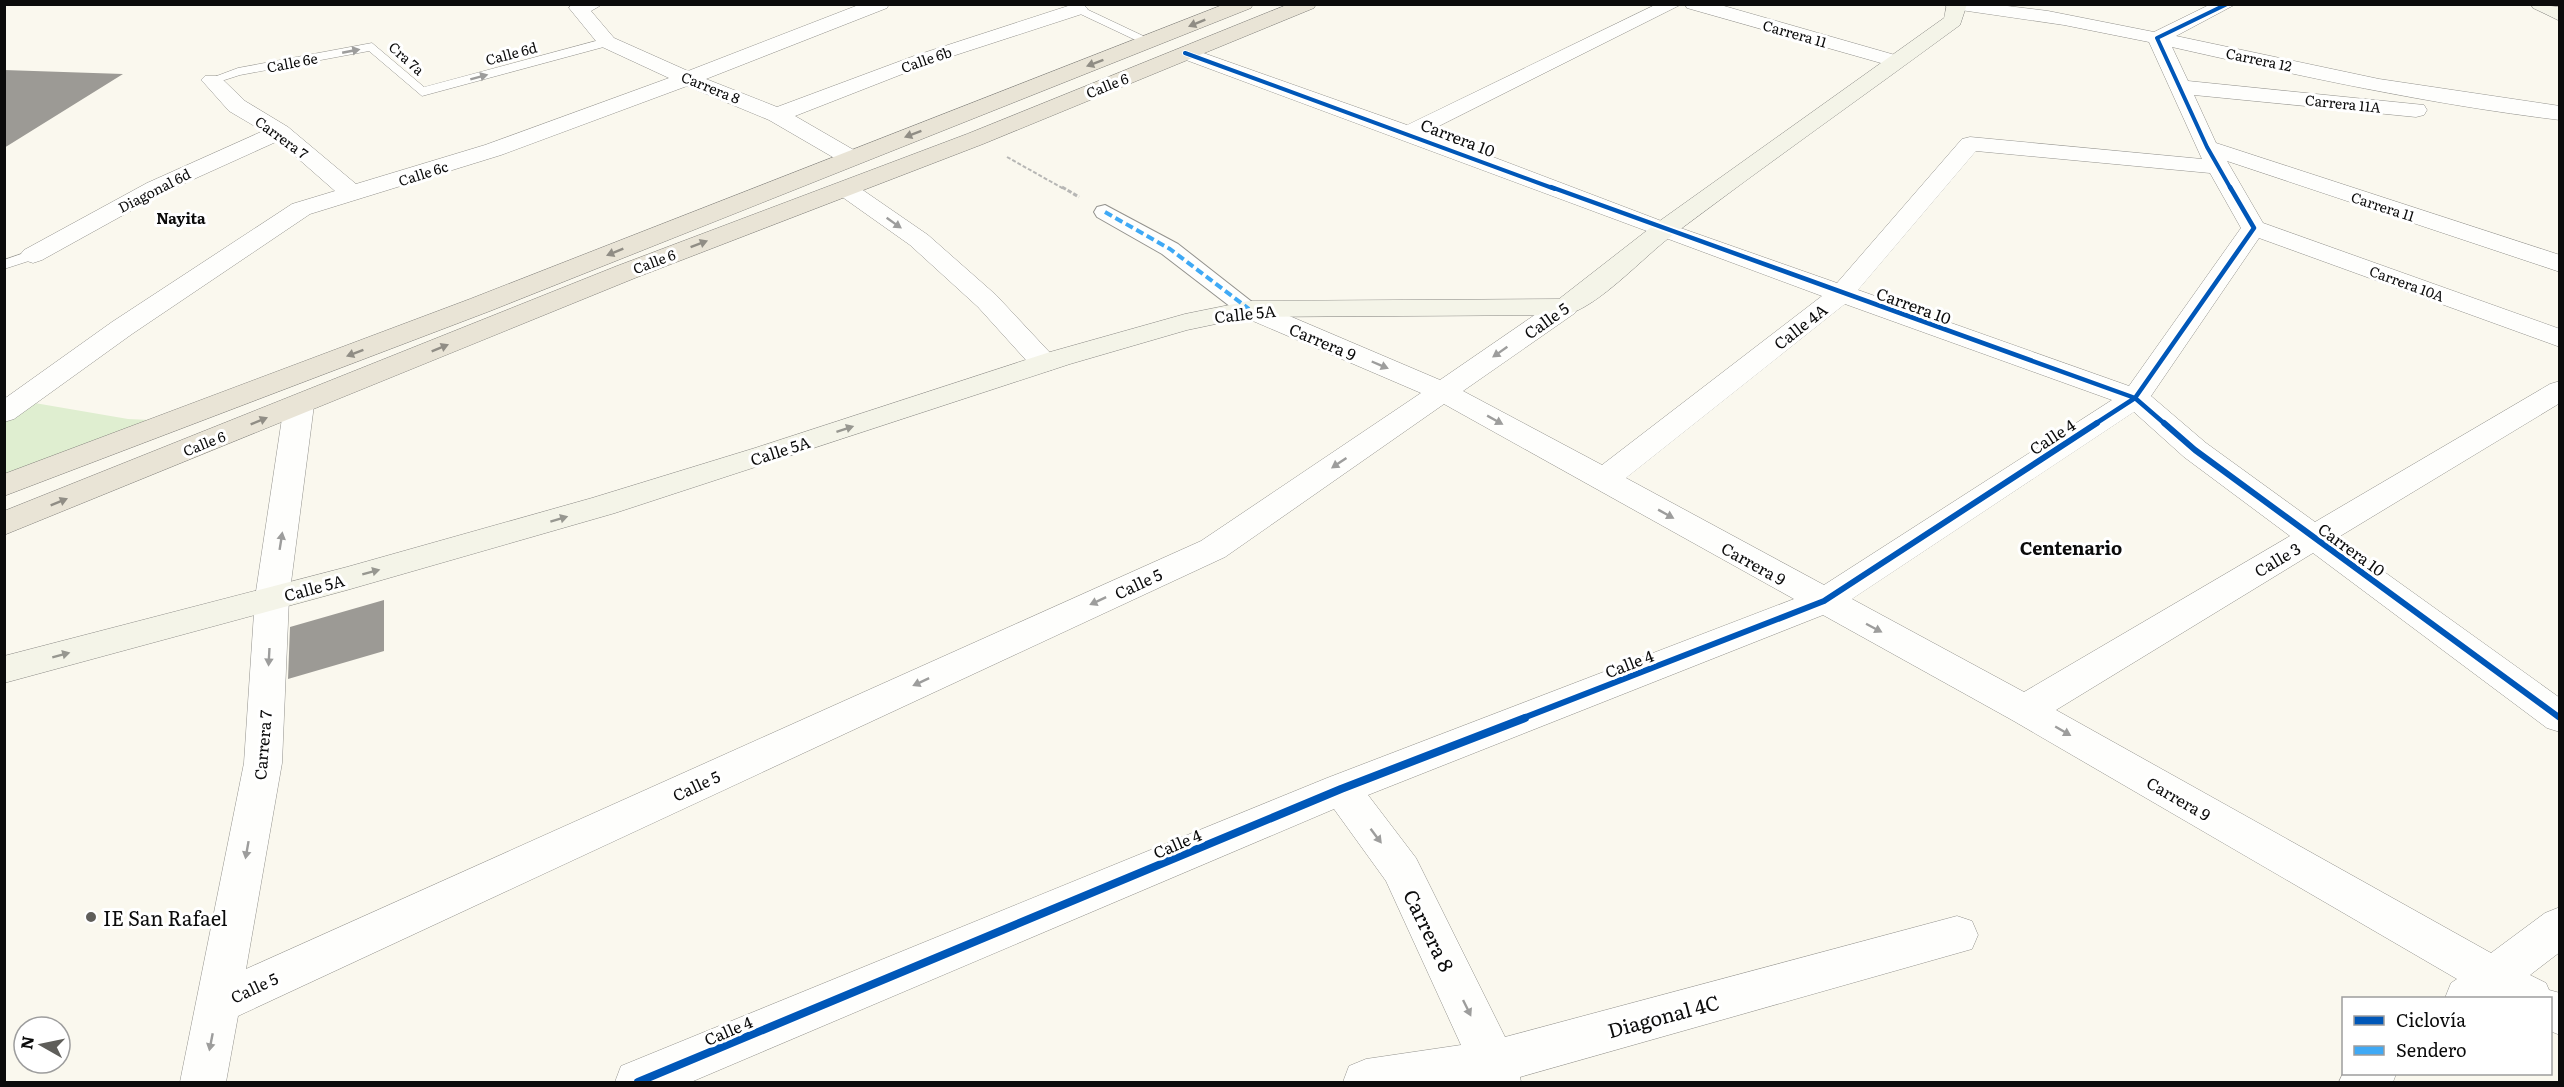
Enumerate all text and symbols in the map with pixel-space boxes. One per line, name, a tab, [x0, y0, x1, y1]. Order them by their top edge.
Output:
street label: Carrera 11	[1761, 14, 1830, 52]
one-way arrow	[1187, 18, 1205, 28]
street label: Calle 6d	[483, 36, 539, 69]
street label: Cra 7a	[385, 37, 429, 80]
street label: Calle 6b	[898, 41, 954, 77]
street label: Carrera 12	[2224, 42, 2294, 76]
one-way arrow	[342, 46, 361, 55]
street label: Calle 6e	[265, 47, 319, 77]
one-way arrow	[1086, 59, 1104, 68]
street label: Carrera 8	[679, 66, 744, 108]
street label: Calle 6	[1083, 67, 1132, 103]
one-way arrow	[470, 72, 488, 81]
street label: Carrera 11A	[2304, 89, 2383, 117]
street label: Carrera 7	[251, 111, 313, 163]
street label: Carrera 10	[1417, 112, 1499, 162]
one-way arrow	[904, 129, 922, 139]
street label: Calle 6c	[396, 156, 450, 190]
street label: Diagonal 6d	[114, 163, 194, 217]
street label: Carrera 11	[2349, 186, 2418, 226]
district label: Nayita	[156, 206, 206, 229]
one-way arrow	[885, 217, 901, 229]
one-way arrow	[690, 239, 708, 249]
street label: Calle 6	[630, 244, 679, 278]
one-way arrow	[606, 248, 624, 257]
street label: Carrera 10A	[2367, 260, 2448, 306]
street label: Carrera 10	[1873, 280, 1955, 330]
street label: Calle 5	[1519, 296, 1573, 344]
street label: Calle 4A	[1768, 297, 1832, 355]
street label: Calle 5A	[1213, 298, 1277, 328]
street label: Carrera 9	[1286, 316, 1360, 366]
one-way arrow	[431, 343, 449, 353]
one-way arrow	[1492, 346, 1508, 357]
one-way arrow	[346, 348, 364, 358]
one-way arrow	[1372, 360, 1390, 370]
street label: Calle 4	[2024, 412, 2080, 460]
one-way arrow	[1487, 415, 1504, 425]
one-way arrow	[250, 416, 268, 425]
one-way arrow	[836, 423, 854, 433]
street label: Calle 6	[180, 425, 229, 461]
street label: Calle 5A	[747, 429, 813, 471]
one-way arrow	[1332, 457, 1348, 469]
one-way arrow	[50, 497, 68, 507]
one-way arrow	[1658, 509, 1675, 519]
one-way arrow	[550, 513, 568, 523]
street label: Carrera 10	[2313, 516, 2391, 582]
one-way arrow	[277, 531, 286, 550]
district label: Centenario	[2020, 534, 2122, 561]
street label: Carrera 9	[1717, 535, 1791, 591]
street label: Calle 3	[2249, 536, 2305, 582]
street label: Calle 5	[1110, 562, 1166, 604]
one-way arrow	[362, 566, 380, 576]
street label: Calle 5A	[281, 567, 347, 607]
one-way arrow	[1090, 597, 1107, 606]
one-way arrow	[1866, 623, 1883, 633]
street label: Calle 4	[1601, 643, 1657, 683]
one-way arrow	[264, 647, 273, 666]
one-way arrow	[52, 650, 70, 659]
one-way arrow	[912, 678, 929, 687]
street label: Carrera 7	[247, 709, 277, 781]
one-way arrow	[2055, 726, 2072, 736]
street label: Calle 5	[668, 764, 724, 806]
street label: Carrera 9	[2143, 770, 2215, 826]
street label: Calle 4	[1149, 822, 1205, 864]
one-way arrow	[1370, 828, 1382, 844]
one-way arrow	[242, 841, 251, 860]
street label: Carrera 8	[1397, 884, 1463, 976]
place label: IE San Rafael	[103, 902, 228, 932]
marker: IE San Rafael	[84, 910, 98, 924]
street label: Calle 5	[226, 966, 282, 1008]
street label: Diagonal 4C	[1604, 986, 1722, 1044]
legend	[2342, 997, 2552, 1075]
one-way arrow	[1462, 999, 1472, 1017]
text: Ciclovía	[2396, 1006, 2466, 1033]
street label: Calle 4	[700, 1009, 756, 1051]
north arrow	[12, 1015, 72, 1075]
one-way arrow	[206, 1033, 216, 1052]
text: N	[13, 1034, 39, 1051]
text: Sendero	[2396, 1036, 2467, 1063]

